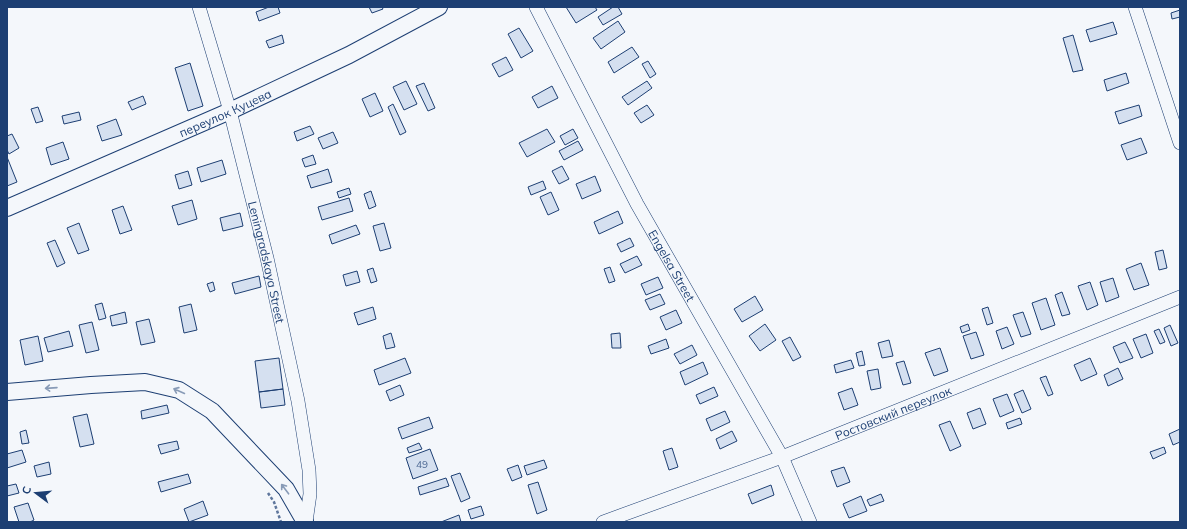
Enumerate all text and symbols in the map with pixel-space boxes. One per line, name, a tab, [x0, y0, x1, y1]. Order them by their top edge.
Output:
street label: переулок Куцева	[177, 85, 274, 140]
street label: Leningradskaya Street	[245, 199, 288, 324]
street label: Engelsa Street	[646, 227, 699, 304]
street label: Ростовский переулок	[833, 382, 954, 443]
one-way arrow	[45, 385, 58, 392]
one-way arrow	[173, 387, 185, 395]
house number: 49	[416, 458, 428, 471]
north arrow	[16, 473, 56, 513]
one-way arrow	[281, 483, 289, 494]
text: С	[19, 484, 34, 496]

